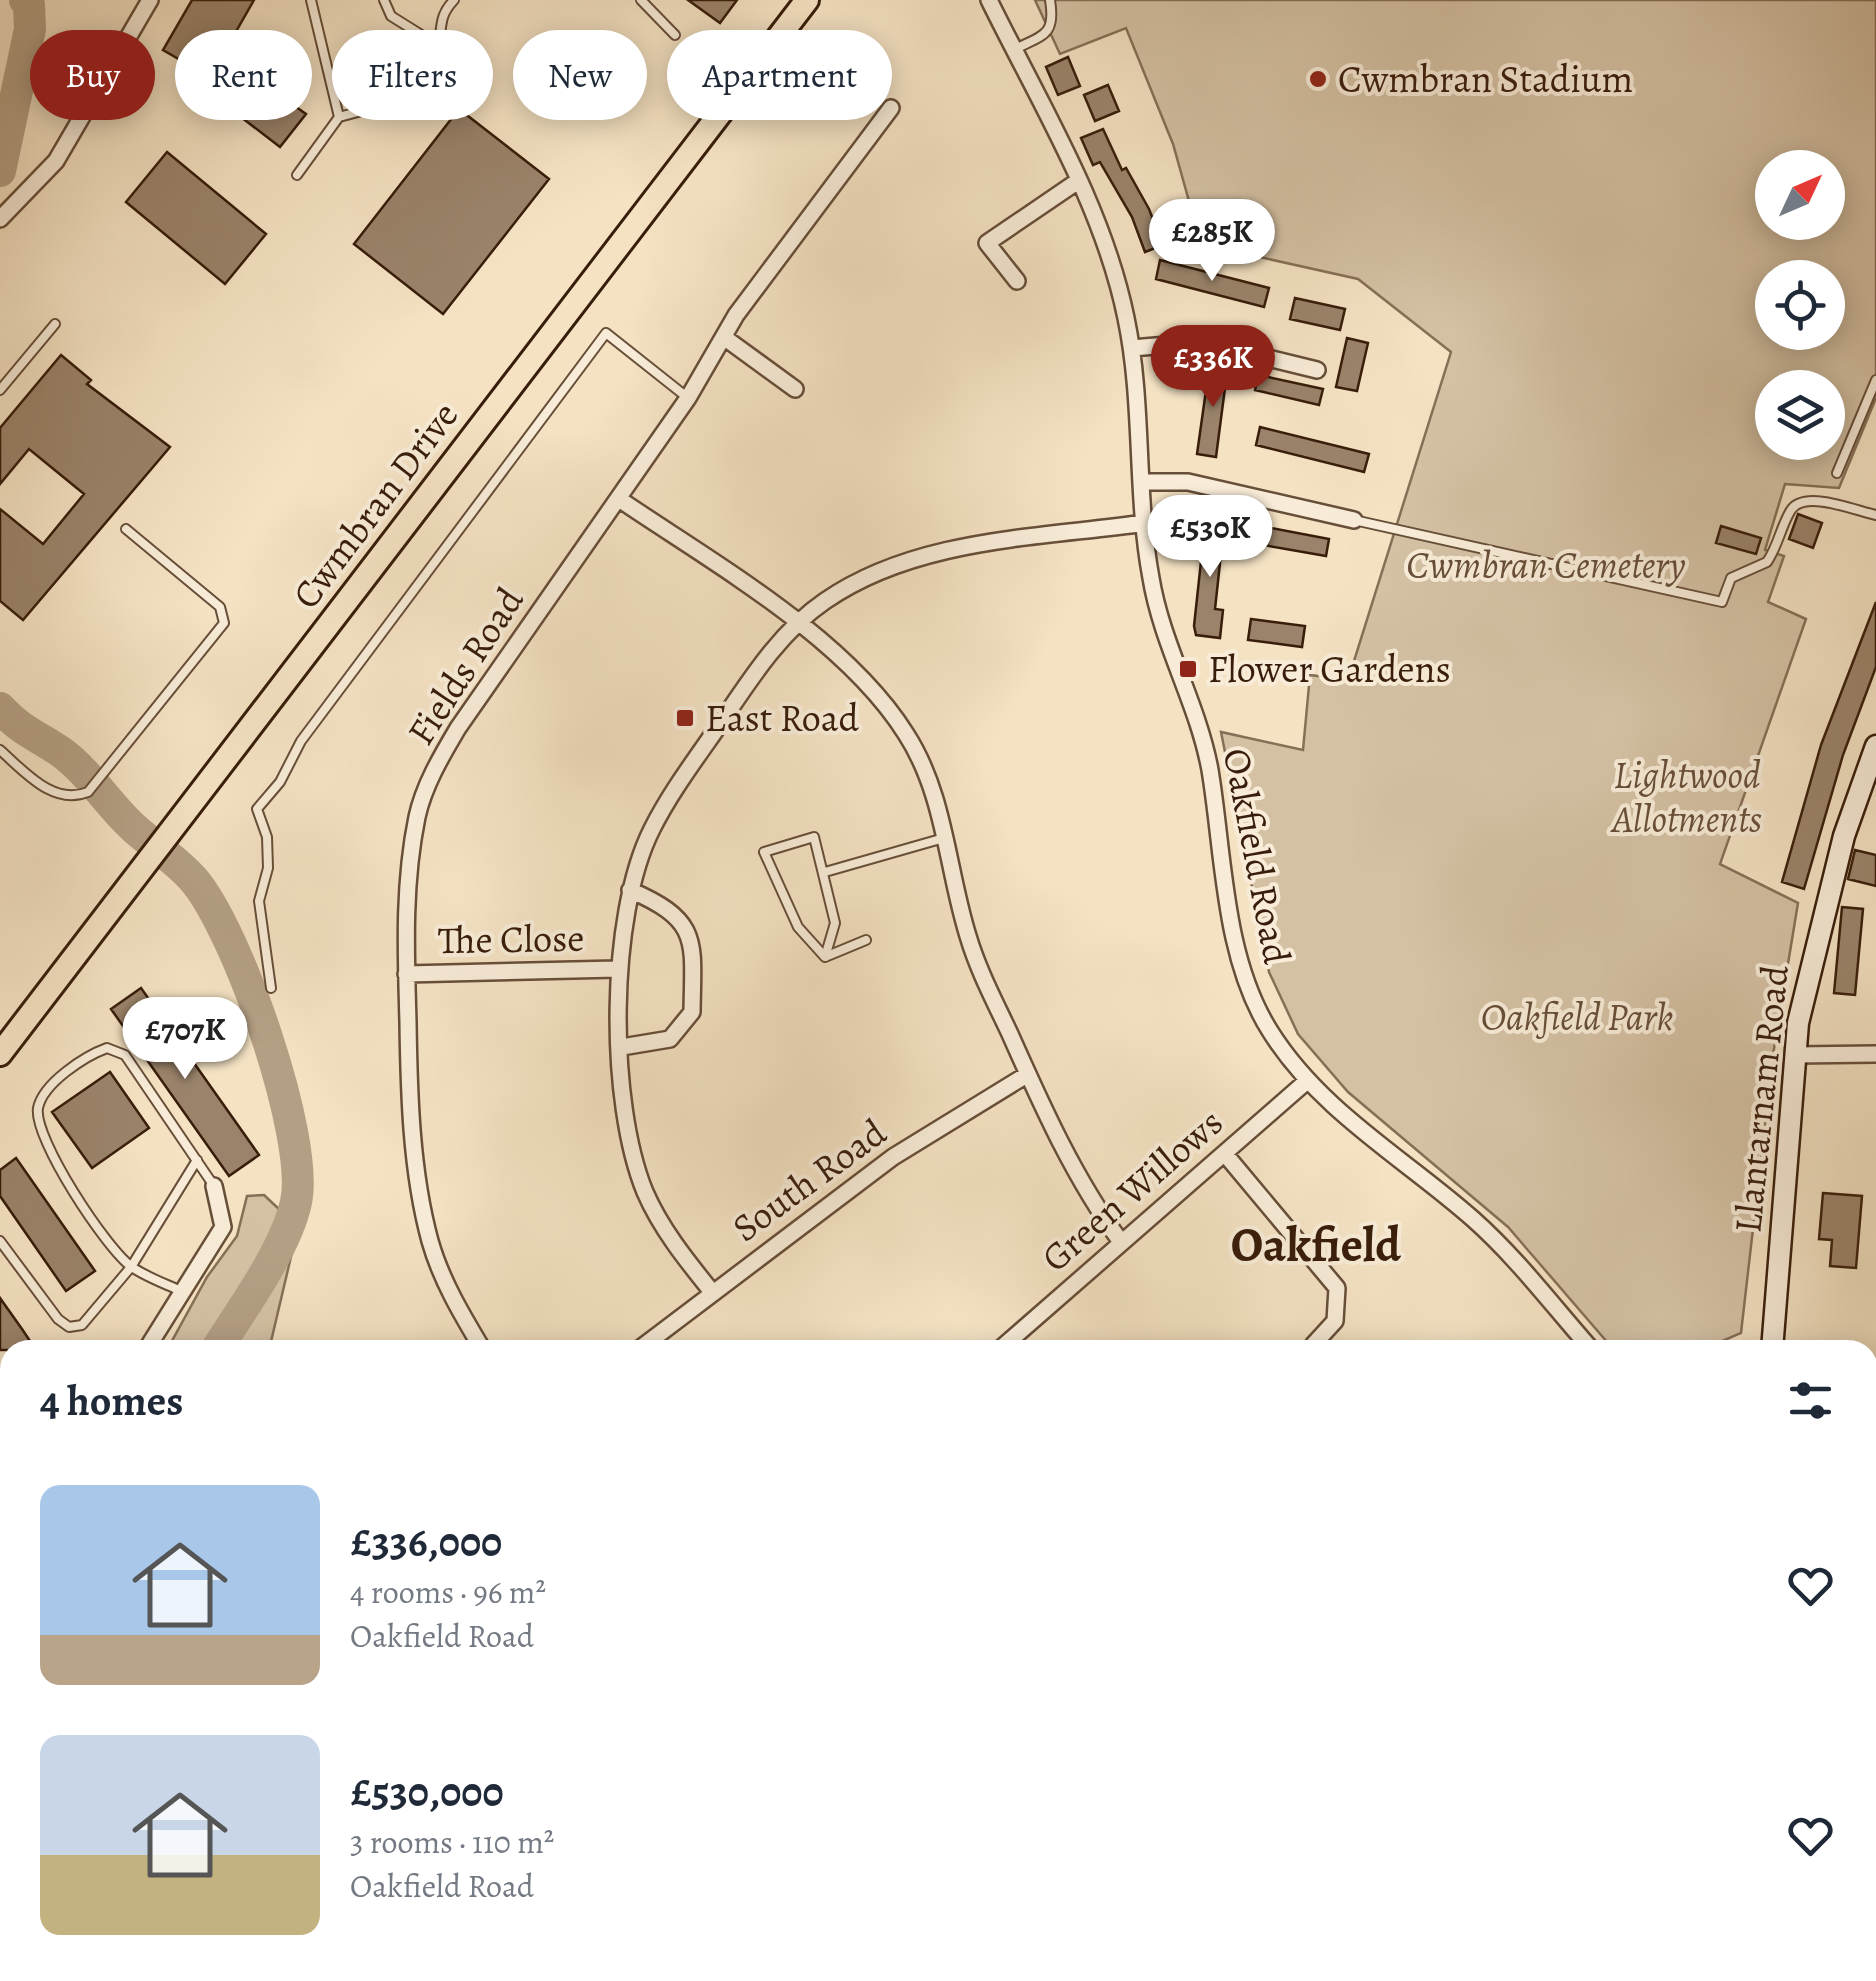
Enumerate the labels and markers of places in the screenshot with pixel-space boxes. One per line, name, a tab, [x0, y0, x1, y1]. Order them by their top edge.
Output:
place label: Cwmbran Stadium	[1338, 53, 1633, 105]
marker: Cwmbran Stadium	[1307, 68, 1329, 90]
pin: £285K	[1142, 199, 1282, 284]
pin: £336K	[1143, 325, 1283, 410]
pin: £530K	[1140, 495, 1280, 580]
place label: Flower Gardens	[1208, 643, 1451, 695]
marker: Flower Gardens	[1177, 658, 1199, 680]
place label: East Road	[705, 692, 859, 744]
marker: East Road	[674, 707, 696, 729]
pin: £707K	[115, 997, 255, 1082]

